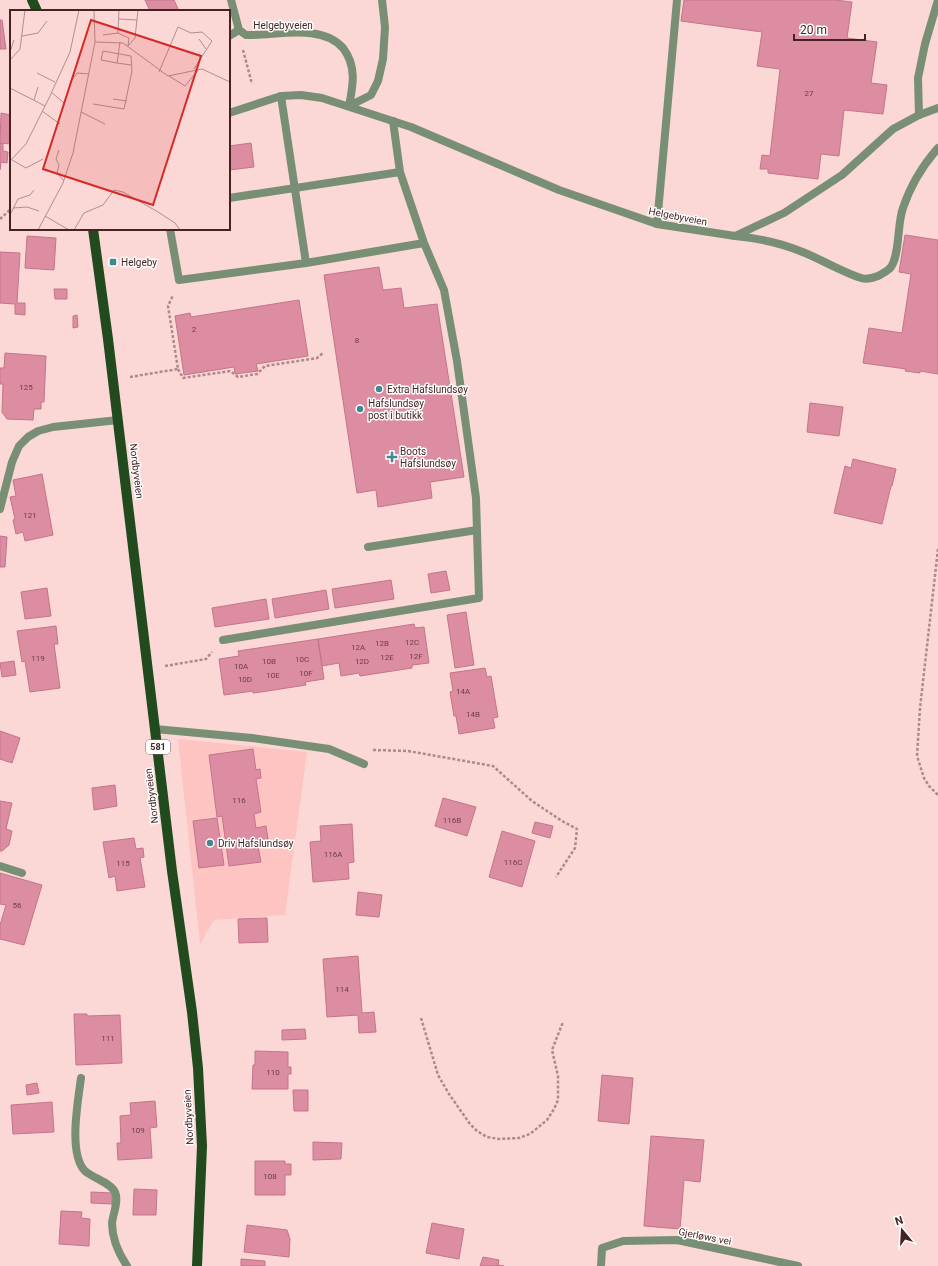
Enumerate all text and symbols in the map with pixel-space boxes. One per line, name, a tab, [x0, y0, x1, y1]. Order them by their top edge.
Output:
inset map	[10, 10, 230, 230]
scale bar	[794, 16, 865, 42]
street label: Helgebyveien	[253, 20, 313, 31]
text: 20 m	[800, 23, 827, 37]
house number: 27	[805, 89, 814, 98]
street label: Helgebyveien	[648, 205, 708, 228]
marker: Helgeby	[108, 257, 118, 267]
place label: Helgeby	[121, 257, 157, 268]
house number: 2	[192, 325, 197, 334]
house number: 8	[355, 336, 360, 345]
house number: 125	[19, 383, 33, 392]
marker: Extra Hafslundsøy	[374, 384, 384, 394]
place label: Extra Hafslundsøy	[387, 384, 468, 395]
place label: Hafslundsøy post i butikk	[368, 398, 424, 421]
marker: Hafslundsøy post i butikk	[355, 404, 365, 414]
street label: Nordbyveien	[128, 443, 145, 499]
place label: Boots Hafslundsøy	[400, 446, 456, 469]
marker: Boots Hafslundsøy	[387, 452, 397, 462]
house number: 121	[23, 511, 37, 520]
house number: 12C	[405, 638, 419, 647]
house number: 12B	[375, 639, 389, 648]
house number: 12A	[351, 643, 366, 652]
house number: 12F	[409, 652, 423, 661]
house number: 12E	[380, 653, 394, 662]
house number: 119	[31, 654, 45, 663]
house number: 10C	[295, 655, 309, 664]
house number: 10B	[262, 657, 276, 666]
house number: 12D	[355, 657, 369, 666]
house number: 10A	[234, 662, 249, 671]
house number: 10F	[299, 669, 313, 678]
house number: 10E	[266, 671, 280, 680]
house number: 10D	[238, 675, 252, 684]
house number: 14A	[456, 687, 471, 696]
house number: 14B	[466, 710, 480, 719]
road number: 581	[146, 740, 170, 754]
street label: Nordbyveien	[143, 768, 160, 824]
house number: 116	[232, 796, 246, 805]
house number: 116B	[443, 816, 461, 825]
marker: Driv Hafslundsøy	[205, 838, 215, 848]
place label: Driv Hafslundsøy	[218, 838, 294, 849]
house number: 116A	[324, 850, 343, 859]
house number: 116C	[504, 858, 522, 867]
house number: 115	[116, 859, 130, 868]
house number: 56	[13, 901, 22, 910]
house number: 114	[335, 985, 349, 994]
house number: 111	[101, 1034, 115, 1043]
house number: 110	[266, 1068, 280, 1077]
street label: Nordbyveien	[182, 1089, 195, 1145]
house number: 109	[131, 1126, 145, 1135]
house number: 108	[263, 1172, 277, 1181]
north arrow	[882, 1210, 922, 1250]
text: N	[893, 1214, 905, 1228]
street label: Gjerløws vei	[678, 1226, 732, 1247]

